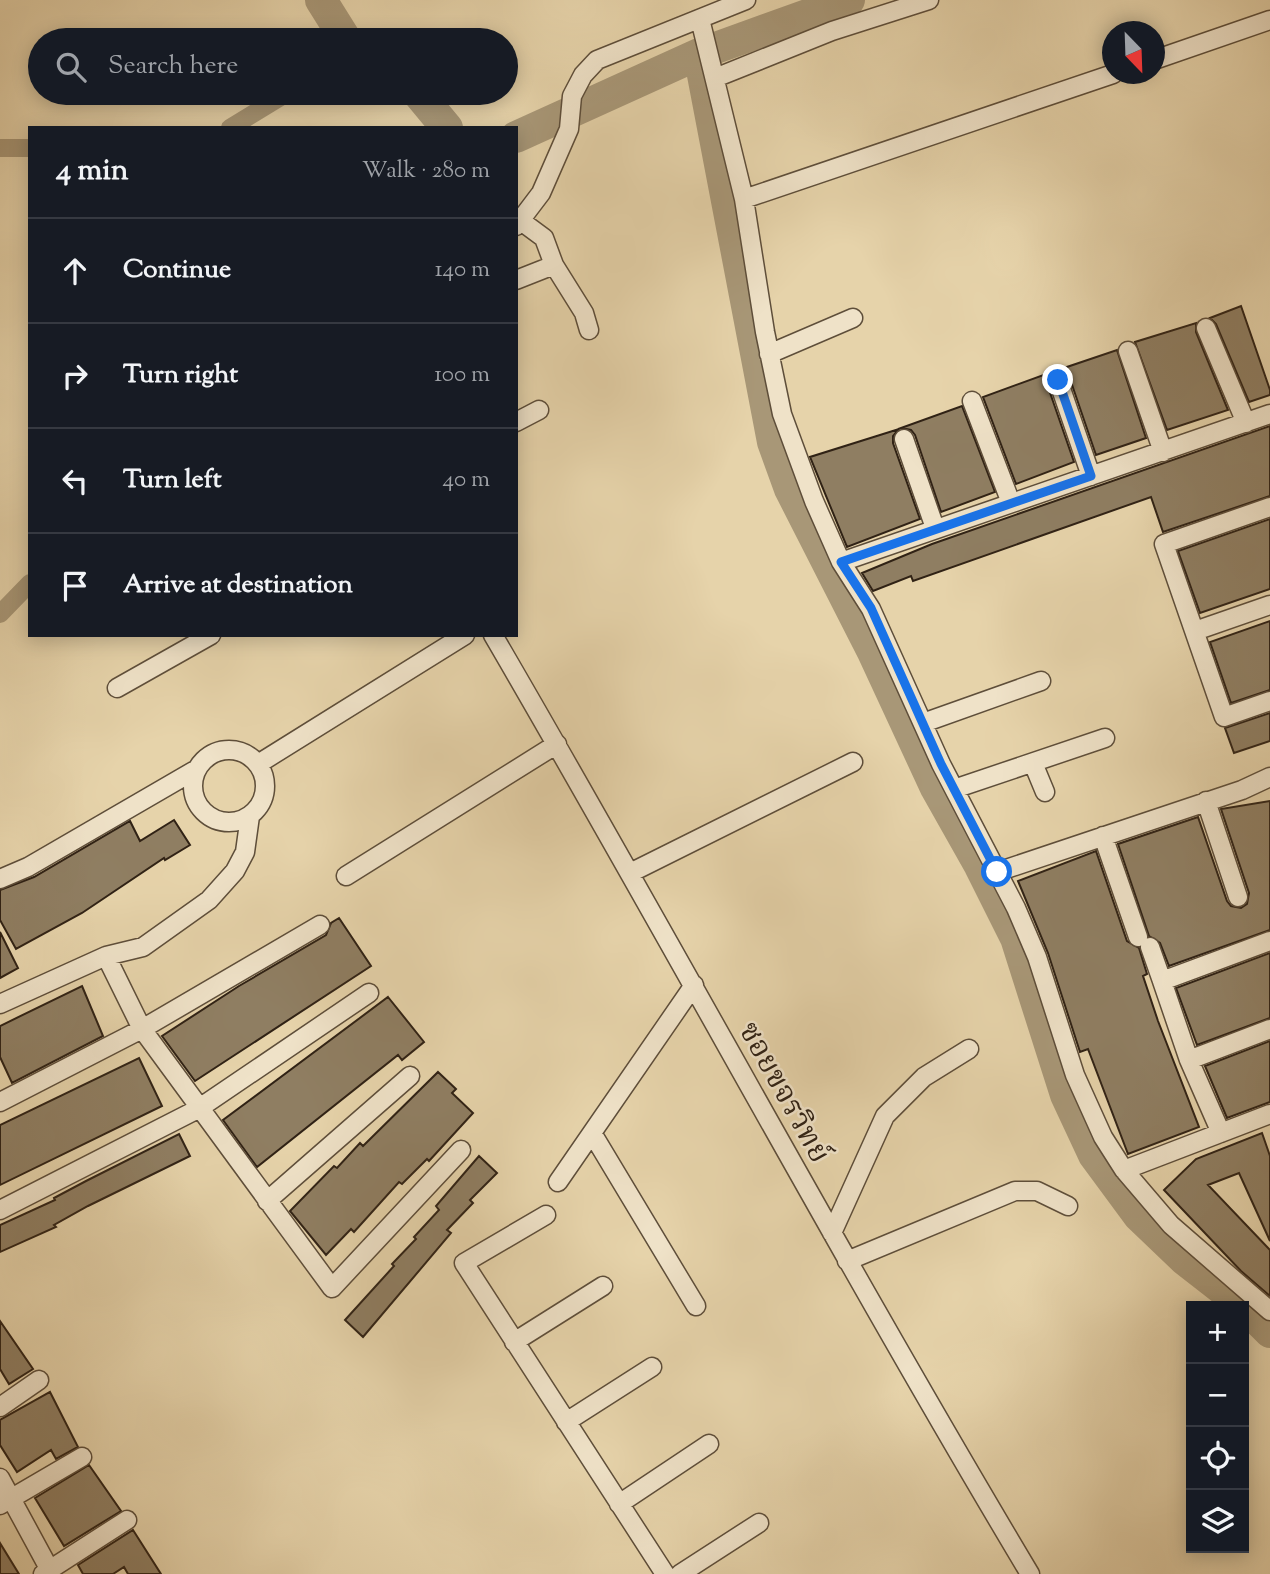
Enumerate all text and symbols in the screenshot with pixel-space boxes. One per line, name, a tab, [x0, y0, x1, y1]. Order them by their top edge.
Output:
north arrow	[1102, 21, 1165, 84]
search box	[28, 28, 518, 105]
icon: search	[52, 48, 90, 86]
text: Search here	[108, 48, 238, 85]
text: 4 min	[56, 150, 129, 193]
text: Walk · 280 m	[362, 155, 490, 188]
icon: ahead	[56, 252, 94, 290]
text: Continue	[123, 252, 231, 289]
text: 140 m	[435, 254, 490, 287]
icon: right	[56, 357, 94, 395]
text: Turn right	[123, 357, 238, 394]
text: 100 m	[434, 359, 490, 392]
route end	[1042, 364, 1073, 395]
icon: left	[56, 462, 94, 500]
text: Turn left	[123, 462, 222, 499]
text: 40 m	[443, 464, 490, 497]
icon: arrive	[56, 567, 94, 605]
text: Arrive at destination	[123, 567, 353, 604]
route start	[981, 856, 1012, 887]
street label: ซอยขจรวิทย์	[726, 1015, 839, 1172]
map controls	[1186, 1301, 1249, 1553]
button: +	[1186, 1301, 1249, 1364]
button: −	[1186, 1364, 1249, 1427]
button: locate	[1186, 1427, 1249, 1490]
button: layers	[1186, 1490, 1249, 1553]

